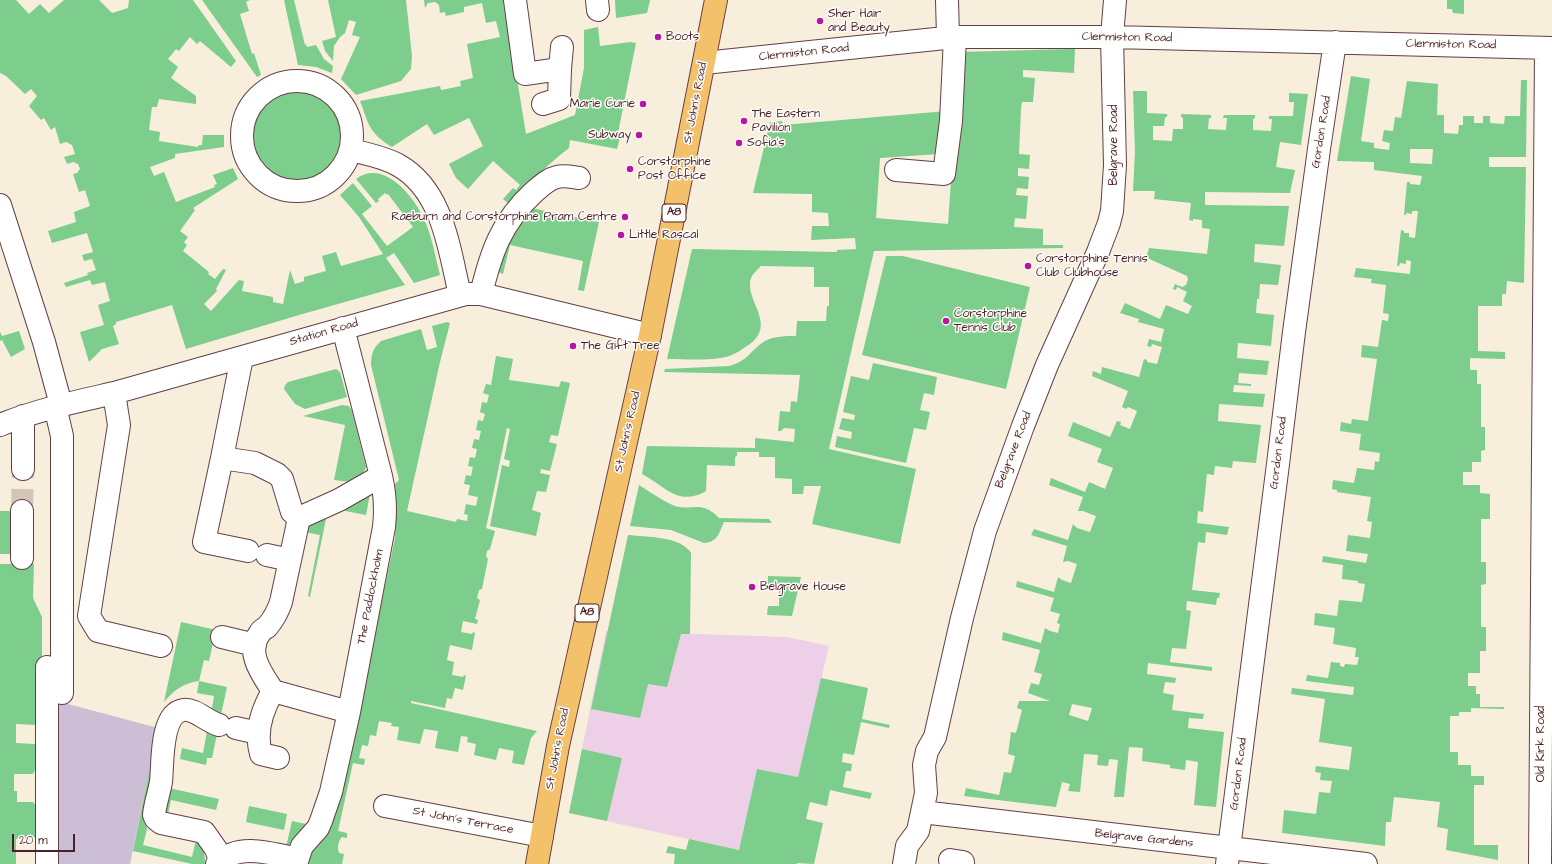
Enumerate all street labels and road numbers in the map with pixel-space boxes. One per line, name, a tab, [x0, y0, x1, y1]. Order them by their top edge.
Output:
street label: Clermiston Road	[1082, 30, 1172, 46]
street label: Clermiston Road	[1406, 37, 1496, 53]
street label: Clermiston Road	[758, 41, 850, 65]
street label: St John's Road	[681, 61, 711, 145]
street label: Gordon Road	[1309, 95, 1335, 169]
street label: Belgrave Road	[1107, 105, 1121, 185]
road number: A8	[662, 204, 686, 222]
street label: Station Road	[288, 316, 360, 350]
street label: St John's Road	[612, 390, 644, 474]
street label: Belgrave Road	[993, 410, 1035, 490]
street label: Gordon Road	[1267, 416, 1291, 490]
street label: The Paddockholm	[355, 548, 387, 646]
road number: A8	[575, 604, 599, 622]
street label: Old Kirk Road	[1534, 706, 1548, 782]
street label: St John's Road	[543, 707, 573, 791]
street label: Gordon Road	[1227, 737, 1251, 811]
street label: St John's Terrace	[411, 804, 515, 838]
street label: Belgrave Gardens	[1094, 827, 1194, 851]

